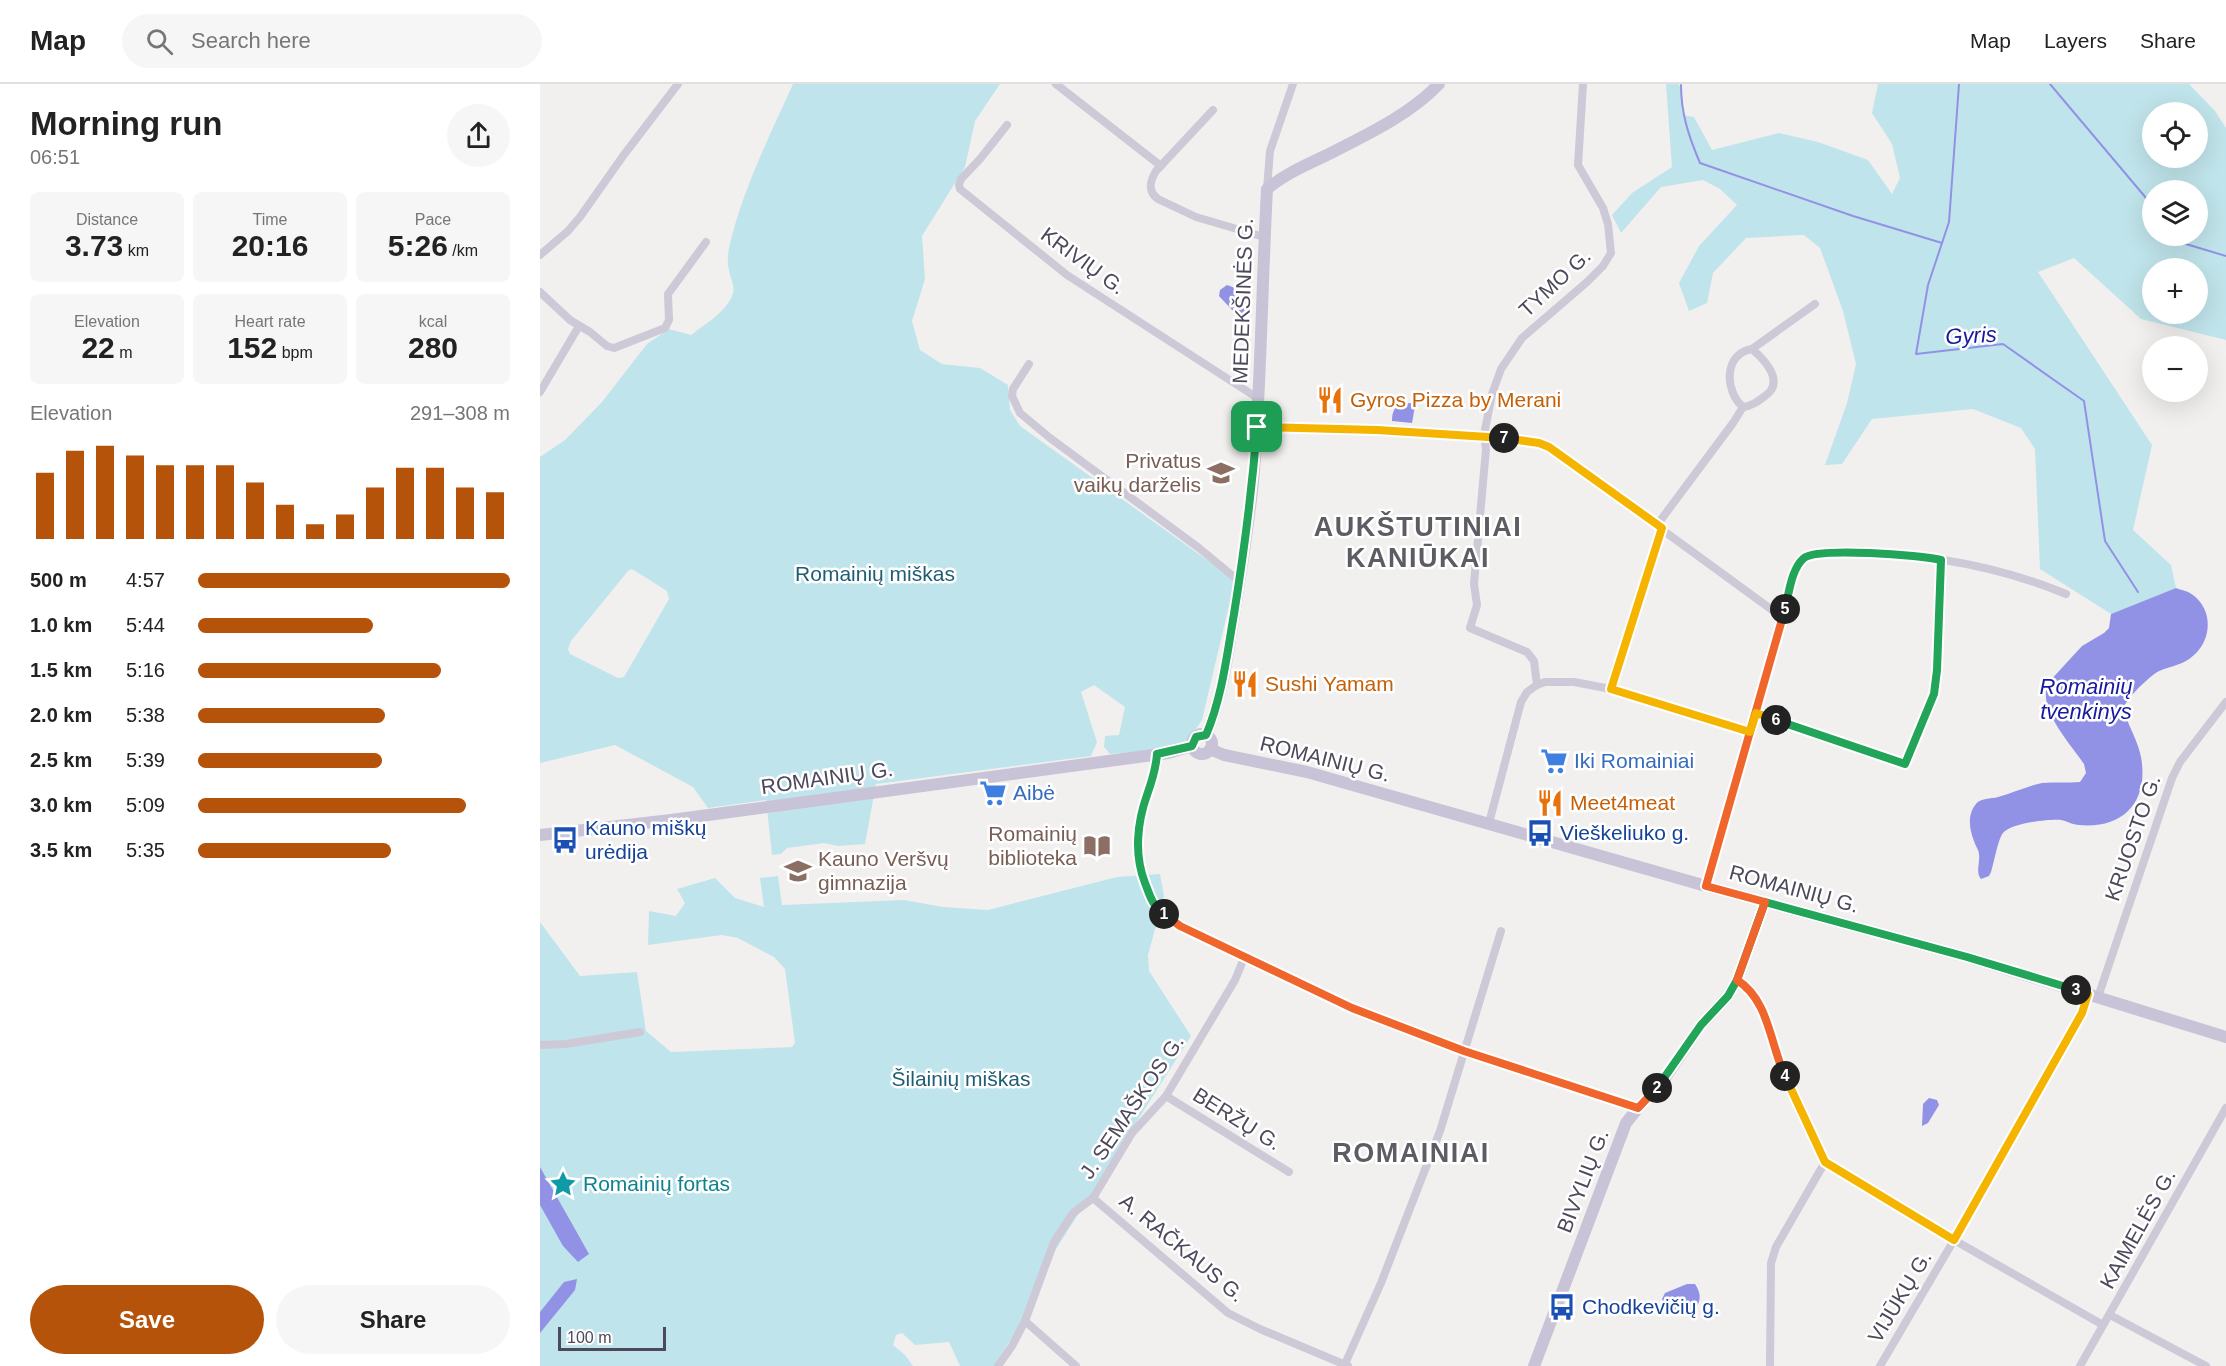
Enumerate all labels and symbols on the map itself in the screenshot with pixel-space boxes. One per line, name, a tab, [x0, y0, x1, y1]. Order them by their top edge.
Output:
street label: MEDEKŠINĖS G.	[1228, 218, 1257, 384]
street label: KRIVIŲ G.	[1037, 222, 1130, 299]
street label: TYMO G.	[1514, 244, 1595, 321]
water label: Gyris	[1945, 322, 1997, 349]
restaurant icon: Gyros Pizza by Merani	[1315, 385, 1345, 415]
place label: Gyros Pizza by Merani	[1350, 388, 1561, 411]
pin	[1231, 401, 1282, 452]
pin: 7	[1489, 423, 1519, 453]
place label: Privatus vaikų darželis	[1074, 449, 1201, 496]
school or university icon: Privatus vaikų darželis	[1206, 458, 1236, 488]
district label: AUKŠTUTINIAI KANIŪKAI	[1314, 511, 1522, 573]
park label: Romainių miškas	[795, 562, 955, 585]
pin: 5	[1770, 594, 1800, 624]
restaurant icon: Sushi Yamam	[1230, 669, 1260, 699]
place label: Sushi Yamam	[1265, 672, 1394, 695]
water label: Romainių tvenkinys	[2040, 674, 2132, 724]
pin: 6	[1761, 705, 1791, 735]
street label: ROMAINIŲ G.	[1258, 731, 1392, 786]
supermarket icon: Iki Romainiai	[1539, 746, 1569, 776]
place label: Iki Romainiai	[1574, 749, 1694, 772]
street label: ROMAINIŲ G.	[759, 757, 894, 798]
street label: KRUOSTO G.	[2100, 772, 2165, 904]
supermarket icon: Aibė	[978, 778, 1008, 808]
place label: Aibė	[1013, 781, 1055, 804]
restaurant icon: Meet4meat	[1535, 788, 1565, 818]
place label: Meet4meat	[1570, 791, 1675, 814]
place label: Kauno miškų urėdija	[585, 816, 706, 863]
bus stop icon: Vieškeliuko g.	[1525, 818, 1555, 848]
place label: Vieškeliuko g.	[1560, 821, 1689, 844]
place label: Romainių biblioteka	[988, 822, 1077, 869]
bus stop icon: Kauno miškų urėdija	[550, 825, 580, 855]
library icon: Romainių biblioteka	[1082, 831, 1112, 861]
place label: Kauno Veršvų gimnazija	[818, 847, 949, 894]
school or university icon: Kauno Veršvų gimnazija	[783, 856, 813, 886]
street label: ROMAINIŲ G.	[1727, 860, 1861, 917]
pin: 1	[1149, 899, 1179, 929]
pin: 3	[2061, 975, 2091, 1005]
street label: J. SEMAŠKOS G.	[1075, 1031, 1188, 1183]
pin: 4	[1770, 1061, 1800, 1091]
park label: Šilainių miškas	[892, 1067, 1030, 1090]
pin: 2	[1642, 1073, 1672, 1103]
street label: BERŽŲ G.	[1189, 1083, 1285, 1155]
street label: BIVYLIŲ G.	[1552, 1126, 1613, 1236]
district label: ROMAINIAI	[1332, 1138, 1490, 1168]
street label: KAIMELĖS G.	[2095, 1165, 2180, 1293]
place icon: Romainių fortas	[548, 1169, 578, 1199]
place label: Romainių fortas	[583, 1172, 730, 1195]
street label: A. RAČKAUS G.	[1115, 1189, 1249, 1306]
street label: VIJŪKŲ G.	[1863, 1247, 1936, 1347]
bus stop icon: Chodkevičių g.	[1547, 1292, 1577, 1322]
place label: Chodkevičių g.	[1582, 1295, 1720, 1318]
scale bar	[558, 1324, 666, 1352]

